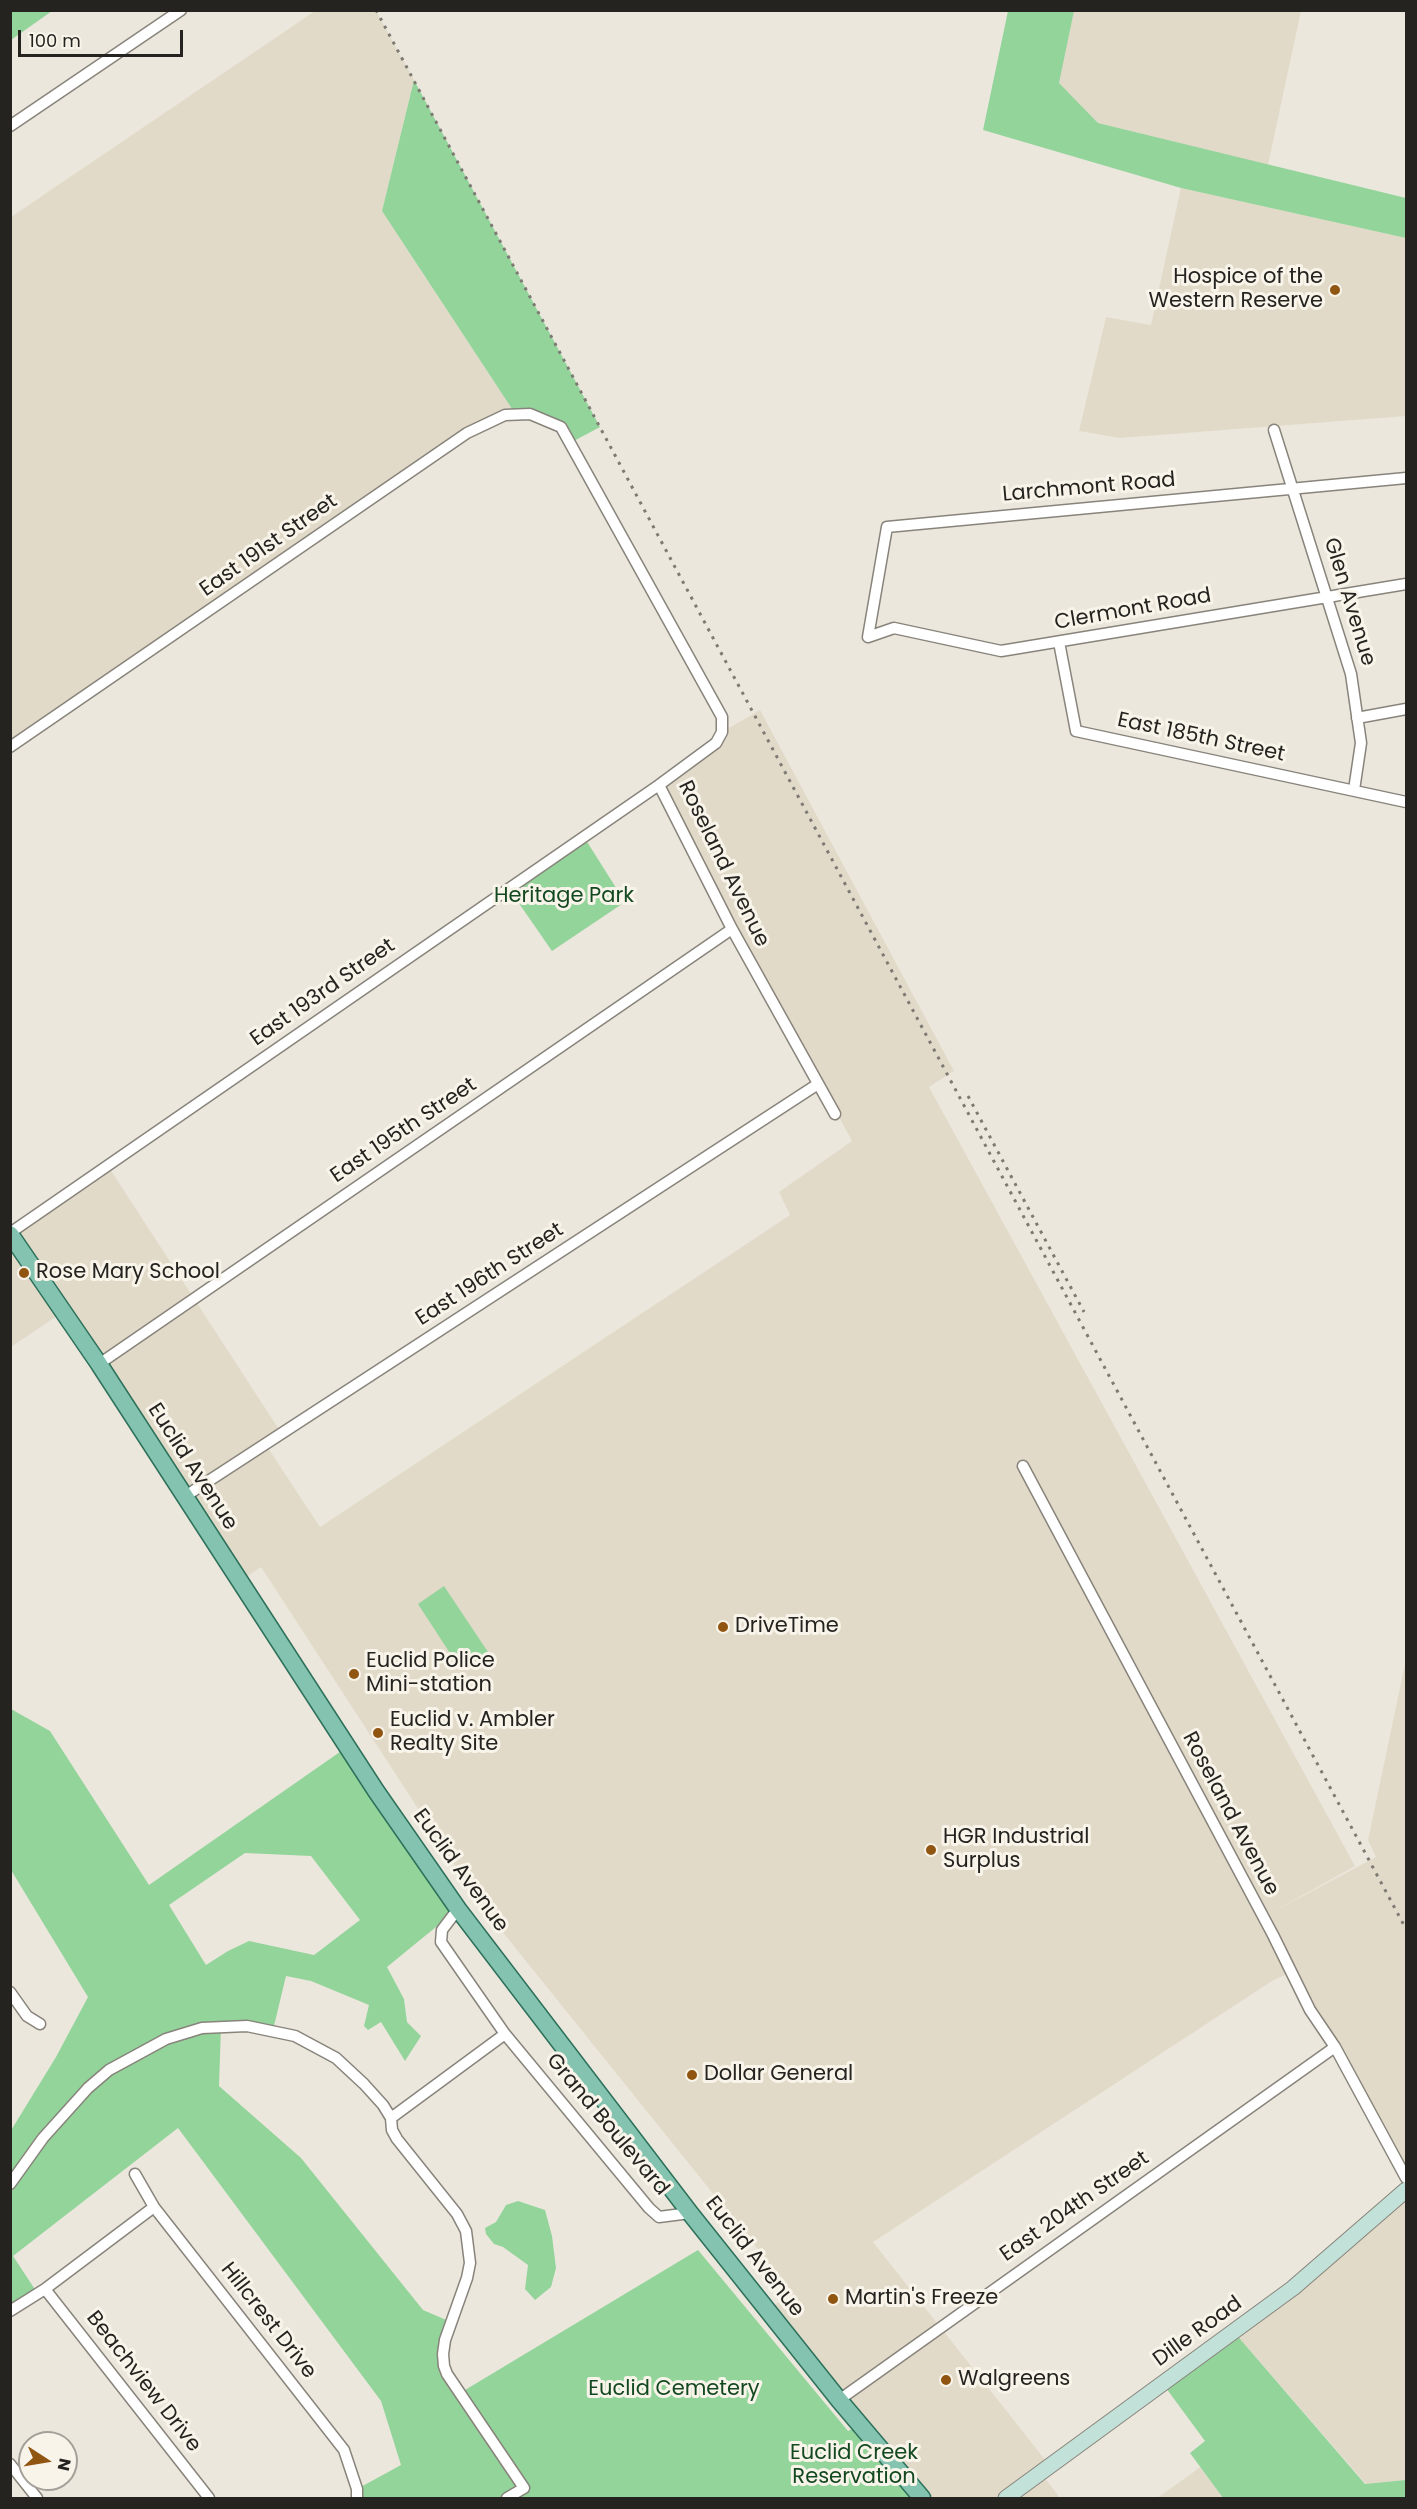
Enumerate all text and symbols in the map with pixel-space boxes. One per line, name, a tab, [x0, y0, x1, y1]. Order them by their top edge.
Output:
scale bar	[21, 18, 186, 56]
text: 100 m	[29, 28, 81, 53]
place label: Hospice of the Western Reserve	[1149, 265, 1323, 315]
marker: Hospice of the Western Reserve	[1328, 283, 1342, 297]
street label: Larchmont Road	[1001, 468, 1177, 508]
street label: East 191st Street	[196, 489, 342, 603]
street label: Glen Avenue	[1318, 535, 1380, 669]
street label: Clermont Road	[1053, 584, 1213, 636]
street label: East 185th Street	[1115, 708, 1287, 768]
street label: Roseland Avenue	[672, 777, 774, 951]
park label: Heritage Park	[494, 884, 634, 910]
street label: East 193rd Street	[246, 934, 400, 1052]
street label: East 195th Street	[326, 1073, 482, 1189]
street label: East 196th Street	[412, 1218, 568, 1332]
place label: Rose Mary School	[36, 1260, 220, 1286]
marker: Rose Mary School	[17, 1266, 31, 1280]
street label: Euclid Avenue	[142, 1399, 242, 1535]
place label: DriveTime	[735, 1614, 839, 1640]
marker: DriveTime	[716, 1620, 730, 1634]
place label: Euclid Police Mini-station	[366, 1649, 495, 1699]
marker: Euclid Police Mini-station	[347, 1667, 361, 1681]
place label: Euclid v. Ambler Realty Site	[390, 1708, 555, 1758]
marker: Euclid v. Ambler Realty Site	[371, 1726, 385, 1740]
street label: Roseland Avenue	[1176, 1728, 1284, 1900]
street label: Euclid Avenue	[407, 1805, 513, 1937]
place label: HGR Industrial Surplus	[943, 1825, 1089, 1875]
marker: HGR Industrial Surplus	[924, 1843, 938, 1857]
street label: Grand Boulevard	[540, 2049, 674, 2201]
place label: Dollar General	[704, 2062, 853, 2088]
marker: Dollar General	[685, 2068, 699, 2082]
street label: East 204th Street	[996, 2146, 1154, 2268]
street label: Euclid Avenue	[699, 2192, 809, 2322]
street label: Hillcrest Drive	[215, 2258, 321, 2384]
place label: Martin's Freeze	[845, 2286, 998, 2312]
street label: Dille Road	[1149, 2291, 1247, 2373]
marker: Martin's Freeze	[826, 2292, 840, 2306]
street label: Beachview Drive	[80, 2307, 206, 2457]
place label: Walgreens	[958, 2367, 1070, 2393]
marker: Walgreens	[939, 2373, 953, 2387]
park label: Euclid Cemetery	[588, 2377, 760, 2403]
north arrow	[18, 2431, 78, 2491]
park label: Euclid Creek Reservation	[790, 2441, 918, 2491]
text: N	[52, 2456, 77, 2473]

